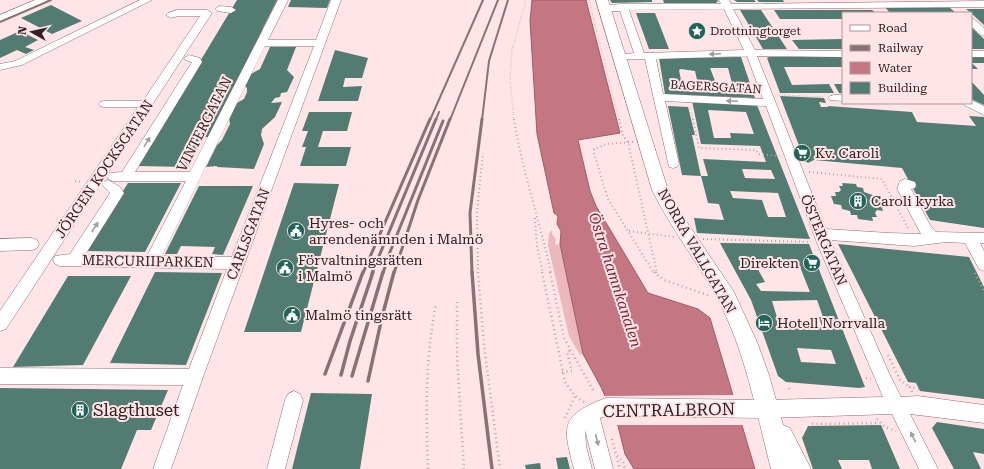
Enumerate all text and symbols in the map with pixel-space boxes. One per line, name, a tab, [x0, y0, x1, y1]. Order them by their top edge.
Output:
north arrow	[12, 12, 52, 52]
legend	[842, 12, 972, 104]
place icon: Drottningtorget	[687, 21, 707, 41]
text: Road	[878, 21, 908, 35]
place label: Drottningtorget	[710, 24, 801, 38]
text: N	[16, 25, 30, 36]
text: Railway	[878, 41, 924, 55]
one-way arrow	[709, 51, 721, 58]
text: Water	[878, 61, 912, 75]
street label: VINTERGATAN	[173, 74, 235, 174]
street label: BAGERSGATAN	[670, 78, 763, 96]
text: Building	[878, 81, 927, 95]
street label: JÖRGEN KOCKSGATAN	[52, 97, 156, 241]
one-way arrow	[725, 98, 738, 104]
one-way arrow	[143, 136, 150, 148]
supermarket icon: Kv. Caroli	[792, 143, 812, 163]
place label: Kv. Caroli	[815, 145, 880, 161]
street label: CARLSGATAN	[223, 186, 273, 282]
street label: NORRA VALLGATAN	[655, 186, 739, 316]
building icon: Caroli kyrka	[848, 191, 868, 211]
street label: ÖSTERGATAN	[798, 192, 850, 288]
place label: Caroli kyrka	[871, 193, 954, 209]
water label: Östra hamnkanalen	[585, 210, 645, 350]
place label: Hyres- och arrendenämnden i Malmö	[309, 215, 483, 247]
public building icon: Hyres- och arrendenämnden i Malmö	[286, 221, 306, 241]
one-way arrow	[91, 222, 99, 232]
street label: MERCURIIPARKEN	[82, 252, 214, 270]
place label: Förvaltningsrätten i Malmö	[298, 252, 423, 284]
supermarket icon: Direkten	[802, 253, 822, 273]
place label: Direkten	[740, 255, 799, 271]
public building icon: Förvaltningsrätten i Malmö	[275, 258, 295, 278]
public building icon: Malmö tingsrätt	[282, 305, 302, 325]
place label: Malmö tingsrätt	[305, 307, 412, 323]
hotel icon: Hotell Norrvalla	[754, 313, 774, 333]
place label: Hotell Norrvalla	[777, 315, 885, 331]
street label: CENTRALBRON	[603, 399, 735, 421]
building icon: Slagthuset	[70, 400, 90, 420]
place label: Slagthuset	[93, 400, 179, 420]
one-way arrow	[910, 431, 916, 443]
one-way arrow	[594, 433, 600, 446]

